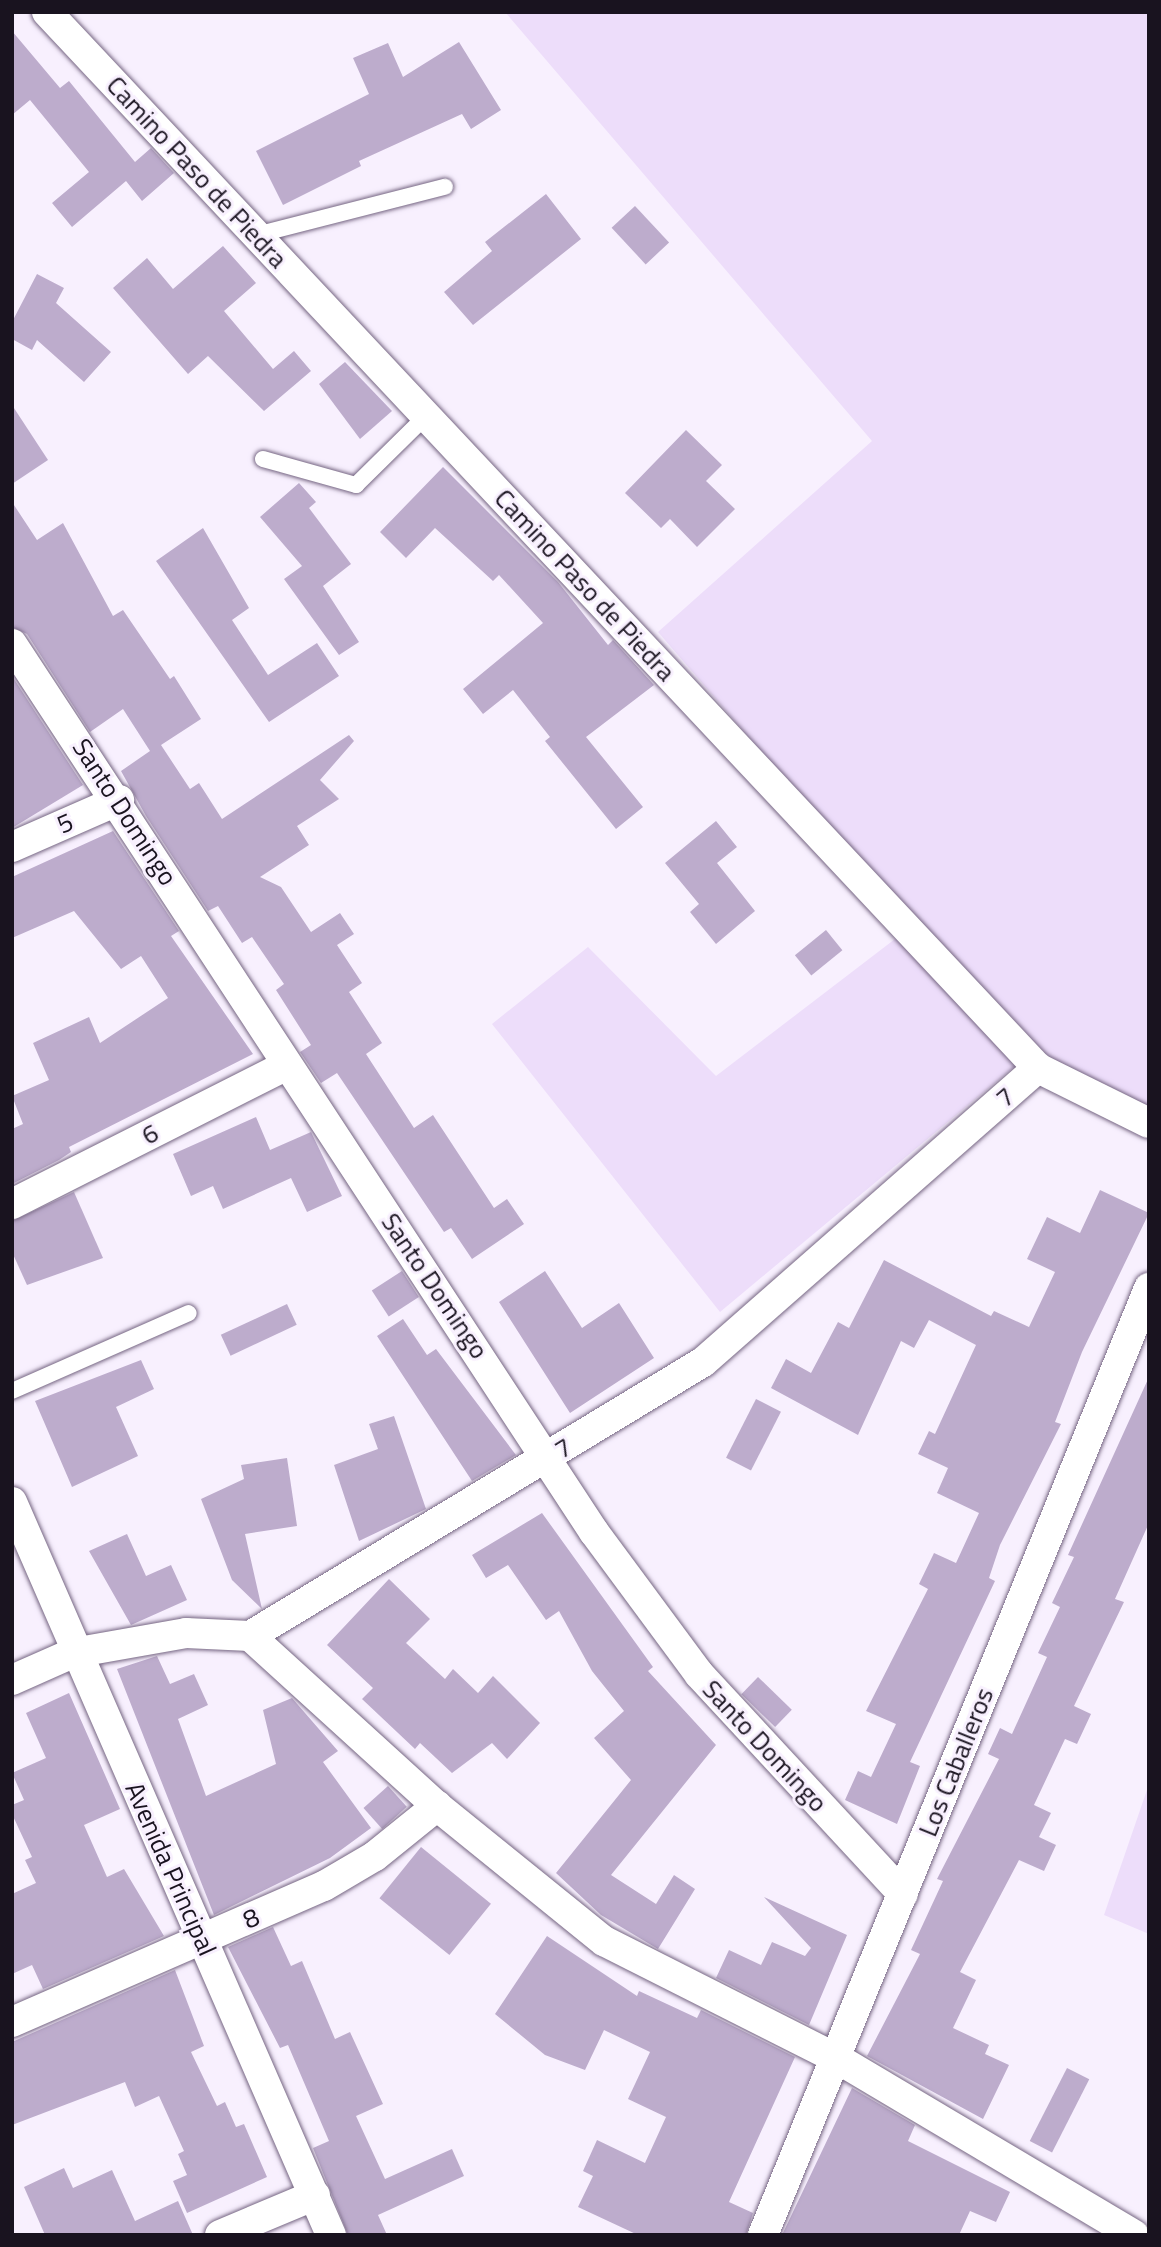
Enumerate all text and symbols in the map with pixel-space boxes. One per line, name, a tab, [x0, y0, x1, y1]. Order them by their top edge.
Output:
street label: Camino Paso de Piedra	[100, 70, 294, 274]
street label: Camino Paso de Piedra	[488, 483, 682, 687]
street label: Santo Domingo	[66, 733, 184, 891]
street label: 5	[52, 806, 78, 840]
street label: 7	[989, 1080, 1021, 1114]
street label: 6	[136, 1117, 164, 1151]
street label: Santo Domingo	[375, 1207, 495, 1365]
street label: 7	[549, 1431, 577, 1465]
street label: Santo Domingo	[696, 1674, 834, 1818]
street label: Los Caballeros	[912, 1683, 1000, 1841]
street label: Avenida Principal	[119, 1778, 223, 1960]
street label: 8	[238, 1901, 264, 1935]

